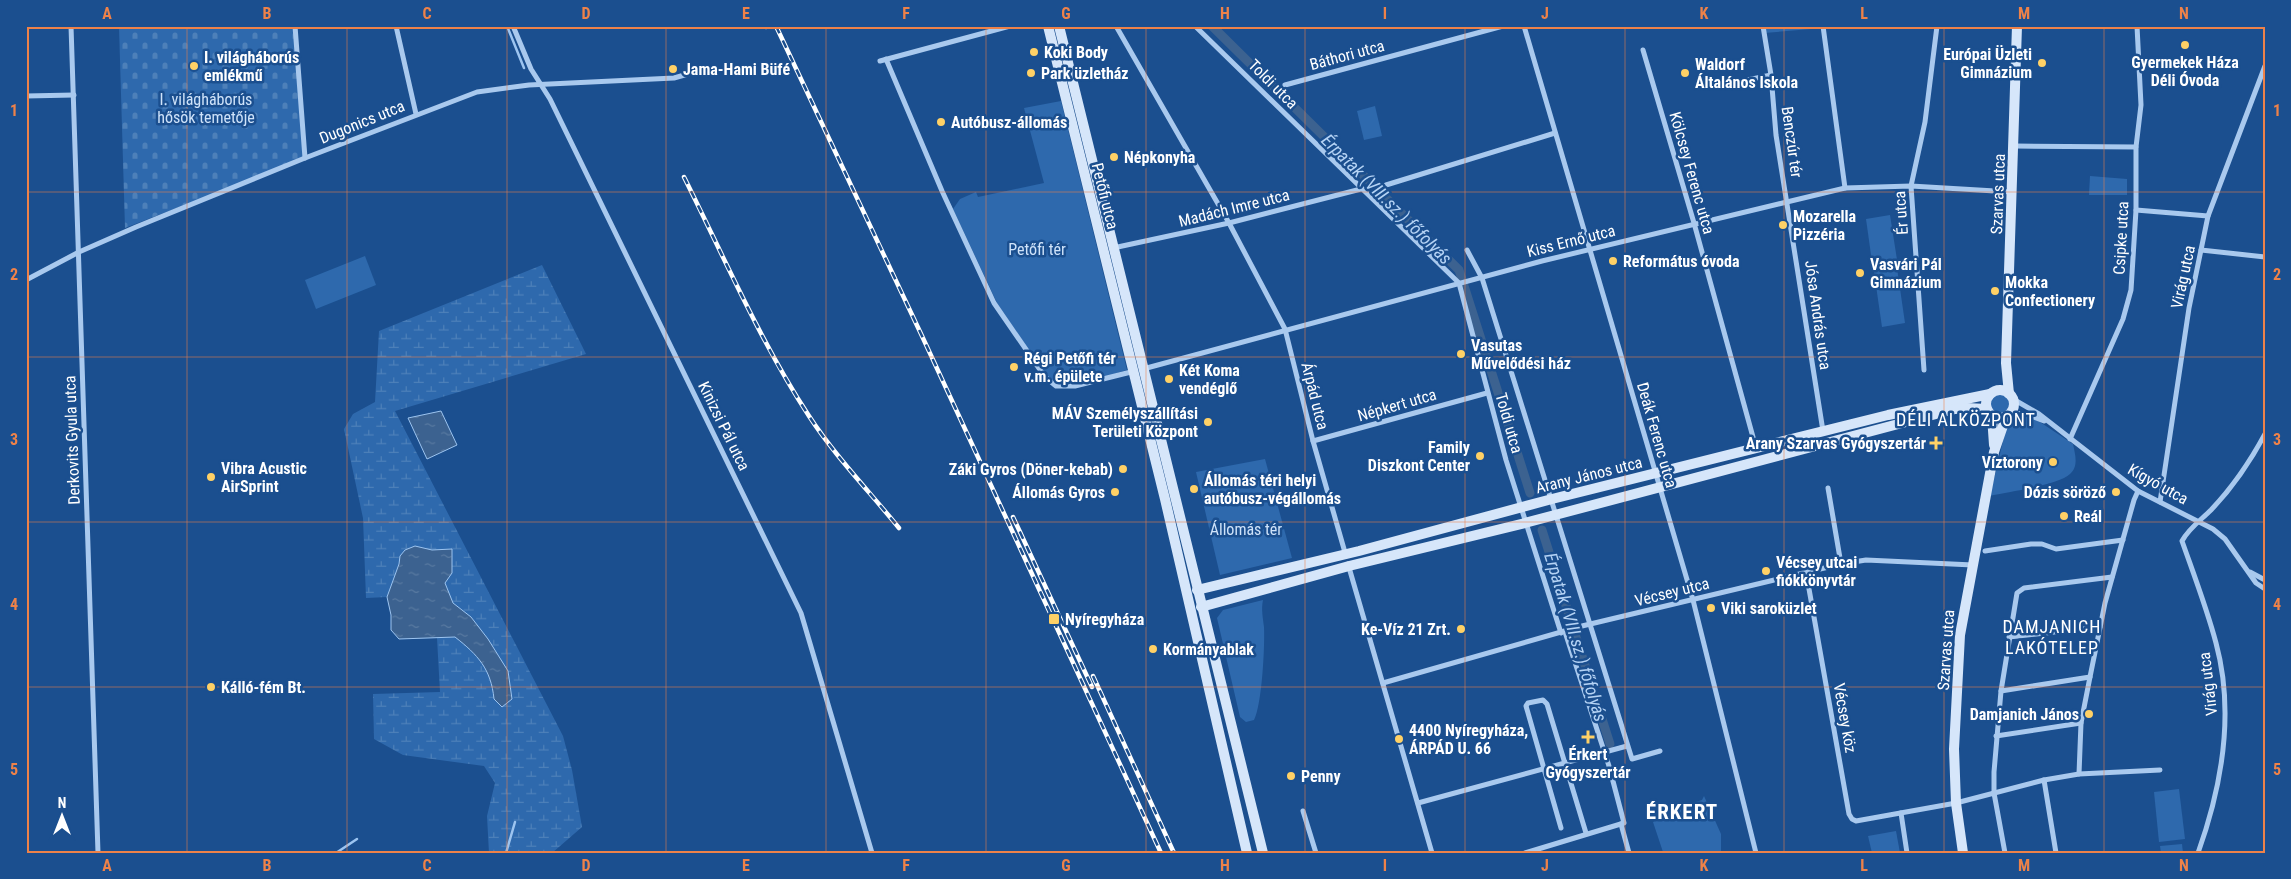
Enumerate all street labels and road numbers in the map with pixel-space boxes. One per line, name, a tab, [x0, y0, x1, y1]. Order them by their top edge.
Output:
street label: Báthori utca	[1308, 36, 1386, 74]
street label: Toldi utca	[1244, 55, 1302, 113]
street label: Dugonics utca	[317, 96, 407, 148]
street label: Benczúr tér	[1778, 105, 1806, 179]
street label: Kölcsey Ferenc utca	[1665, 110, 1719, 236]
street label: Szarvas utca	[1987, 153, 2009, 235]
street label: Petőfi utca	[1088, 161, 1122, 231]
street label: Madách Imre utca	[1177, 185, 1291, 231]
street label: Ér utca	[1890, 190, 1912, 236]
street label: Csipke utca	[2110, 201, 2132, 275]
street label: Kiss Ernő utca	[1525, 221, 1617, 261]
street label: Virág utca	[2167, 244, 2199, 310]
street label: Jósa András utca	[1801, 259, 1835, 371]
street label: Árpád utca	[1297, 360, 1333, 432]
street label: Derkovits Gyula utca	[60, 375, 84, 505]
street label: Kinizsi Pál utca	[694, 378, 754, 474]
street label: Deák Ferenc utca	[1633, 380, 1681, 490]
street label: Népkert utca	[1355, 385, 1439, 425]
street label: Toldi utca	[1491, 391, 1527, 455]
street label: Arany János utca	[1534, 453, 1644, 497]
street label: Kígyó utca	[2124, 460, 2192, 508]
street label: Vécsey utca	[1633, 574, 1711, 610]
street label: Szarvas utca	[1934, 609, 1958, 691]
street label: Virág utca	[2195, 651, 2221, 717]
street label: Vécsey köz	[1830, 682, 1860, 754]

